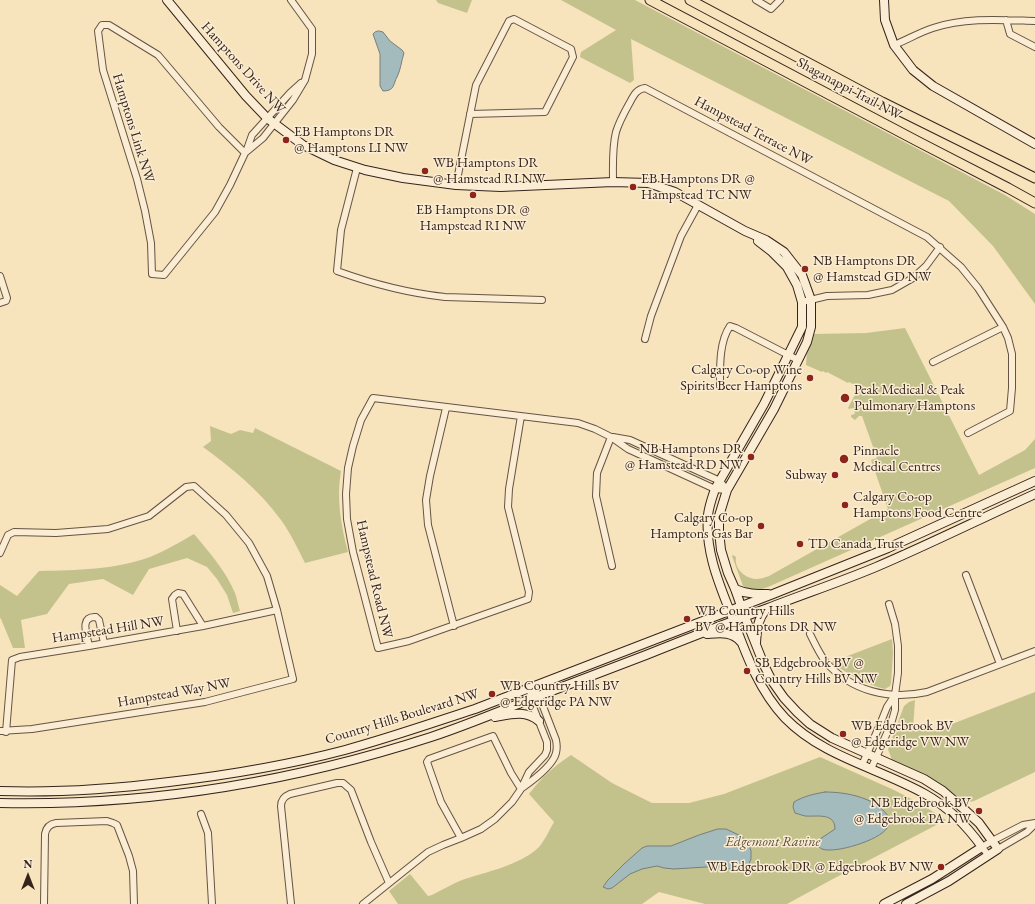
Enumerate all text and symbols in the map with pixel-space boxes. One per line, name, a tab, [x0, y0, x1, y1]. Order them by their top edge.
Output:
street label: Hamptons Drive NW	[197, 19, 289, 117]
street label: Shaganappi Trail NW	[794, 54, 904, 124]
street label: Hamptons Link NW	[108, 71, 158, 185]
street label: Hampstead Terrace NW	[691, 93, 815, 169]
place label: EB Hamptons DR @ Hamptons LI NW	[294, 124, 408, 156]
marker: EB Hamptons DR @ Hamptons LI NW	[281, 135, 291, 145]
place label: WB Hamptons DR @ Hamstead RI NW	[433, 155, 545, 188]
marker: WB Hamptons DR @ Hamstead RI NW	[420, 166, 430, 176]
place label: EB Hamptons DR @ Hampstead TC NW	[641, 171, 755, 204]
marker: EB Hamptons DR @ Hampstead TC NW	[628, 182, 638, 192]
marker: EB Hamptons DR @ Hampstead RI NW	[468, 190, 478, 200]
place label: EB Hamptons DR @ Hampstead RI NW	[416, 202, 530, 234]
place label: NB Hamptons DR @ Hamstead GD NW	[813, 253, 931, 286]
marker: NB Hamptons DR @ Hamstead GD NW	[800, 264, 810, 274]
place label: Calgary Co-op Wine Spirits Beer Hamptons	[680, 362, 802, 394]
marker: Calgary Co-op Wine Spirits Beer Hamptons	[805, 373, 815, 383]
place label: Peak Medical & Peak Pulmonary Hamptons	[854, 382, 975, 414]
marker: Peak Medical & Peak Pulmonary Hamptons	[839, 392, 851, 404]
place label: NB Hamptons DR @ Hamstead RD NW	[625, 441, 743, 474]
place label: Pinnacle Medical Centres	[853, 443, 940, 476]
marker: NB Hamptons DR @ Hamstead RD NW	[746, 452, 756, 462]
marker: Pinnacle Medical Centres	[838, 453, 850, 465]
place label: Subway	[785, 467, 827, 483]
marker: Subway	[830, 470, 840, 480]
place label: Calgary Co-op Hamptons Food Centre	[853, 489, 982, 522]
marker: Calgary Co-op Hamptons Food Centre	[840, 500, 850, 510]
place label: Calgary Co-op Hamptons Gas Bar	[650, 510, 753, 542]
street label: Hampstead Road NW	[352, 518, 396, 640]
marker: Calgary Co-op Hamptons Gas Bar	[756, 521, 766, 531]
place label: TD Canada Trust	[808, 536, 904, 552]
marker: TD Canada Trust	[795, 539, 805, 549]
place label: WB Country Hills BV @ Hamptons DR NW	[695, 603, 837, 636]
street label: Hampstead Hill NW	[51, 613, 165, 647]
marker: WB Country Hills BV @ Hamptons DR NW	[682, 614, 692, 624]
place label: SB Edgebrook BV @ Country Hills BV NW	[755, 655, 877, 688]
marker: SB Edgebrook BV @ Country Hills BV NW	[742, 666, 752, 676]
street label: Hampstead Way NW	[116, 675, 232, 711]
place label: WB Country Hills BV @ Edgeridge PA NW	[500, 678, 620, 710]
street label: Country Hills Boulevard NW	[323, 686, 481, 748]
marker: WB Country Hills BV @ Edgeridge PA NW	[487, 689, 497, 699]
place label: WB Edgebrook BV @ Edgeridge VW NW	[851, 718, 969, 750]
marker: WB Edgebrook BV @ Edgeridge VW NW	[838, 729, 848, 739]
place label: NB Edgebrook BV @ Edgebrook PA NW	[854, 795, 971, 828]
marker: NB Edgebrook BV @ Edgebrook PA NW	[974, 806, 984, 816]
park label: Edgemont Ravine	[726, 834, 820, 850]
north arrow	[8, 856, 48, 896]
text: N	[24, 857, 32, 871]
place label: WB Edgebrook DR @ Edgebrook BV NW	[706, 859, 933, 875]
marker: WB Edgebrook DR @ Edgebrook BV NW	[936, 862, 946, 872]

